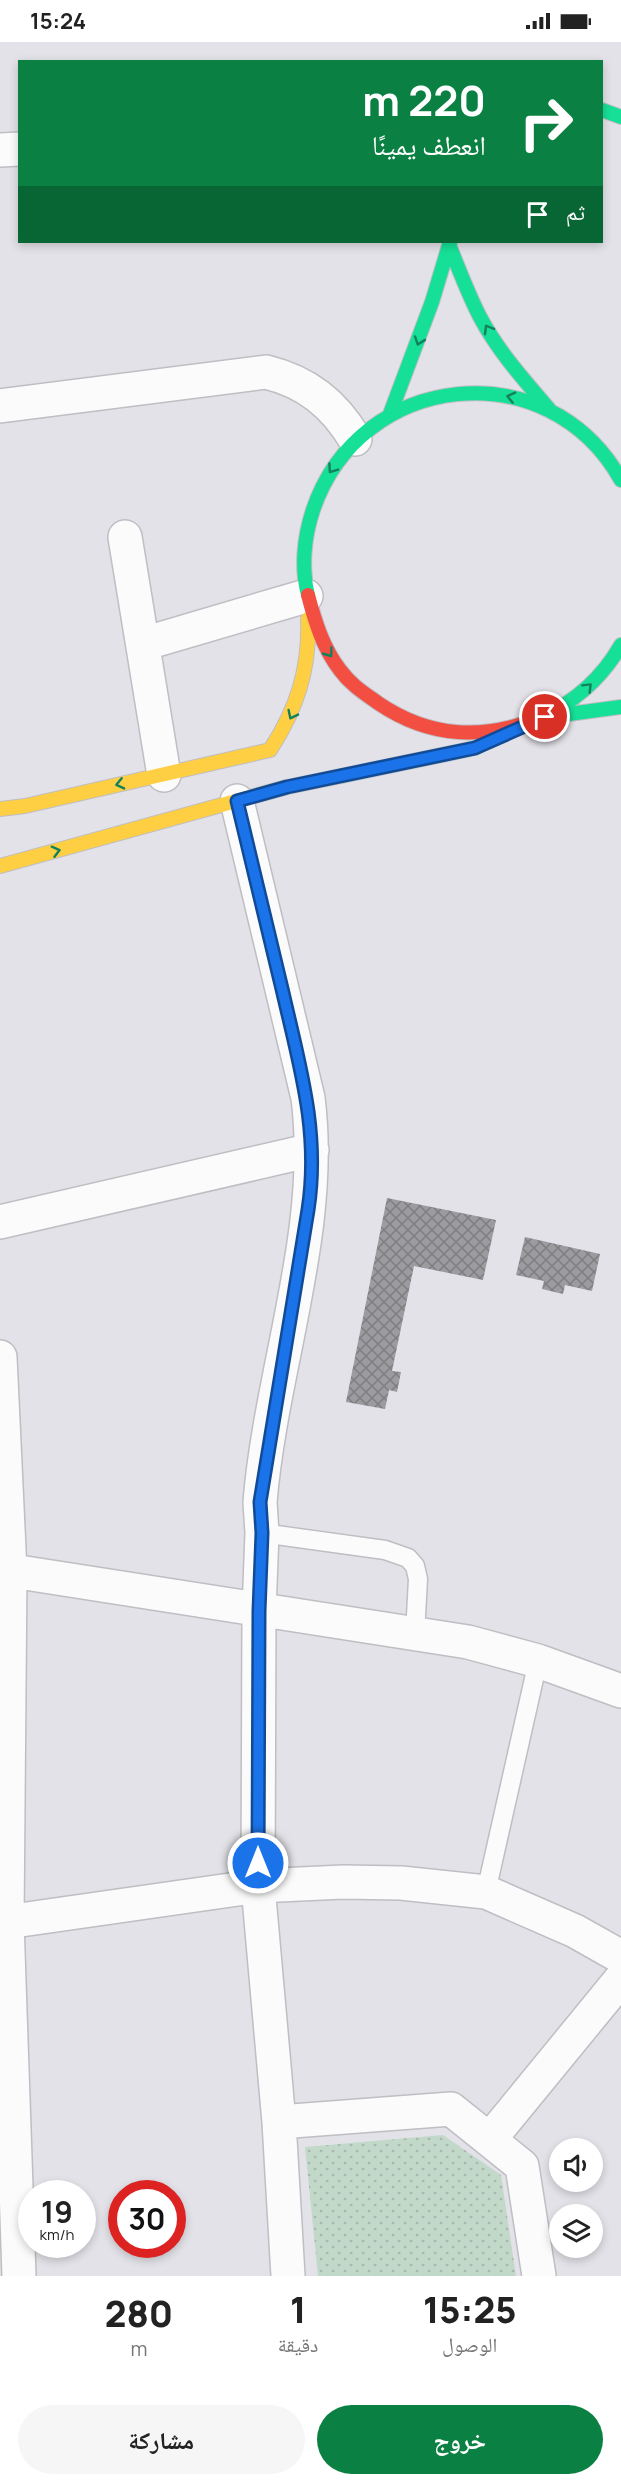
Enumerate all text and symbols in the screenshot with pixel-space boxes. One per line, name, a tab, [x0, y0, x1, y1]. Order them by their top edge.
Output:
text: 15:24	[30, 6, 86, 36]
text: 220 m	[362, 71, 486, 129]
icon: right	[507, 84, 585, 162]
text: انعطف يمينًا	[372, 126, 486, 163]
text: ثم	[566, 197, 585, 227]
icon: arrive	[521, 198, 554, 231]
one-way arrow	[484, 325, 496, 335]
one-way arrow	[413, 335, 426, 346]
one-way arrow	[506, 392, 516, 405]
one-way arrow	[328, 462, 339, 473]
one-way arrow	[322, 646, 333, 657]
one-way arrow	[581, 683, 592, 693]
pin	[519, 691, 570, 742]
icon: arrive	[528, 700, 561, 733]
one-way arrow	[287, 708, 299, 719]
one-way arrow	[115, 777, 125, 790]
one-way arrow	[51, 846, 61, 858]
position arrow	[226, 1831, 290, 1895]
map controls	[549, 2138, 603, 2258]
button: sound	[549, 2138, 603, 2192]
speed limit sign: 30	[108, 2180, 186, 2258]
text: 19	[41, 2191, 73, 2232]
button: layers	[549, 2204, 603, 2258]
text: km/h	[40, 2224, 74, 2245]
text: 1	[290, 2285, 306, 2334]
text: 15:25	[423, 2285, 516, 2334]
text: 280	[105, 2289, 173, 2338]
text: دقيقة	[278, 2331, 318, 2358]
text: الوصول	[442, 2331, 497, 2358]
text: m	[130, 2335, 147, 2362]
button: مشاركة	[18, 2405, 305, 2474]
button: خروج	[317, 2405, 603, 2474]

